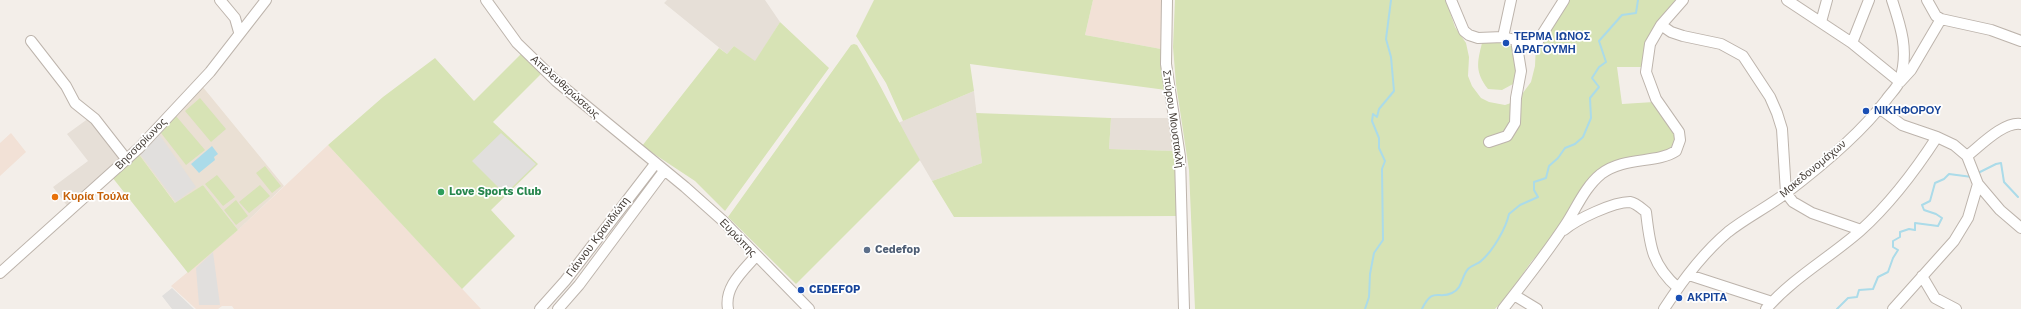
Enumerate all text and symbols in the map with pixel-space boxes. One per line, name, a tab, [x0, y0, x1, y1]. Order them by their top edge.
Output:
place label: ΤΕΡΜΑ ΙΩΝΟΣ ΔΡΑΓΟΥΜΗ	[1514, 30, 1590, 56]
marker: ΤΕΡΜΑ ΙΩΝΟΣ ΔΡΑΓΟΥΜΗ	[1501, 38, 1511, 48]
street label: Απελευθερώσεως	[528, 53, 602, 121]
street label: Σπύρου Μουστακλή	[1160, 69, 1186, 169]
place label: ΝΙΚΗΦΟΡΟΥ	[1874, 104, 1941, 118]
marker: ΝΙΚΗΦΟΡΟΥ	[1861, 106, 1871, 116]
street label: Βησσαρίωνος	[112, 115, 170, 173]
street label: Μακεδονομάχων	[1777, 137, 1849, 201]
place label: Love Sports Club	[449, 185, 541, 199]
marker: Love Sports Club	[436, 187, 446, 197]
place label: Κυρία Τούλα	[63, 190, 129, 204]
marker: Κυρία Τούλα	[50, 192, 60, 202]
street label: Γιάννου Κρανιδιώτη	[564, 194, 632, 280]
street label: Ευρώπης	[717, 216, 759, 260]
place label: Cedefop	[875, 243, 920, 257]
marker: Cedefop	[862, 245, 872, 255]
place label: CEDEFOP	[809, 283, 860, 297]
marker: CEDEFOP	[796, 285, 806, 295]
place label: ΑΚΡΙΤΑ	[1687, 291, 1727, 305]
marker: ΑΚΡΙΤΑ	[1674, 293, 1684, 303]

